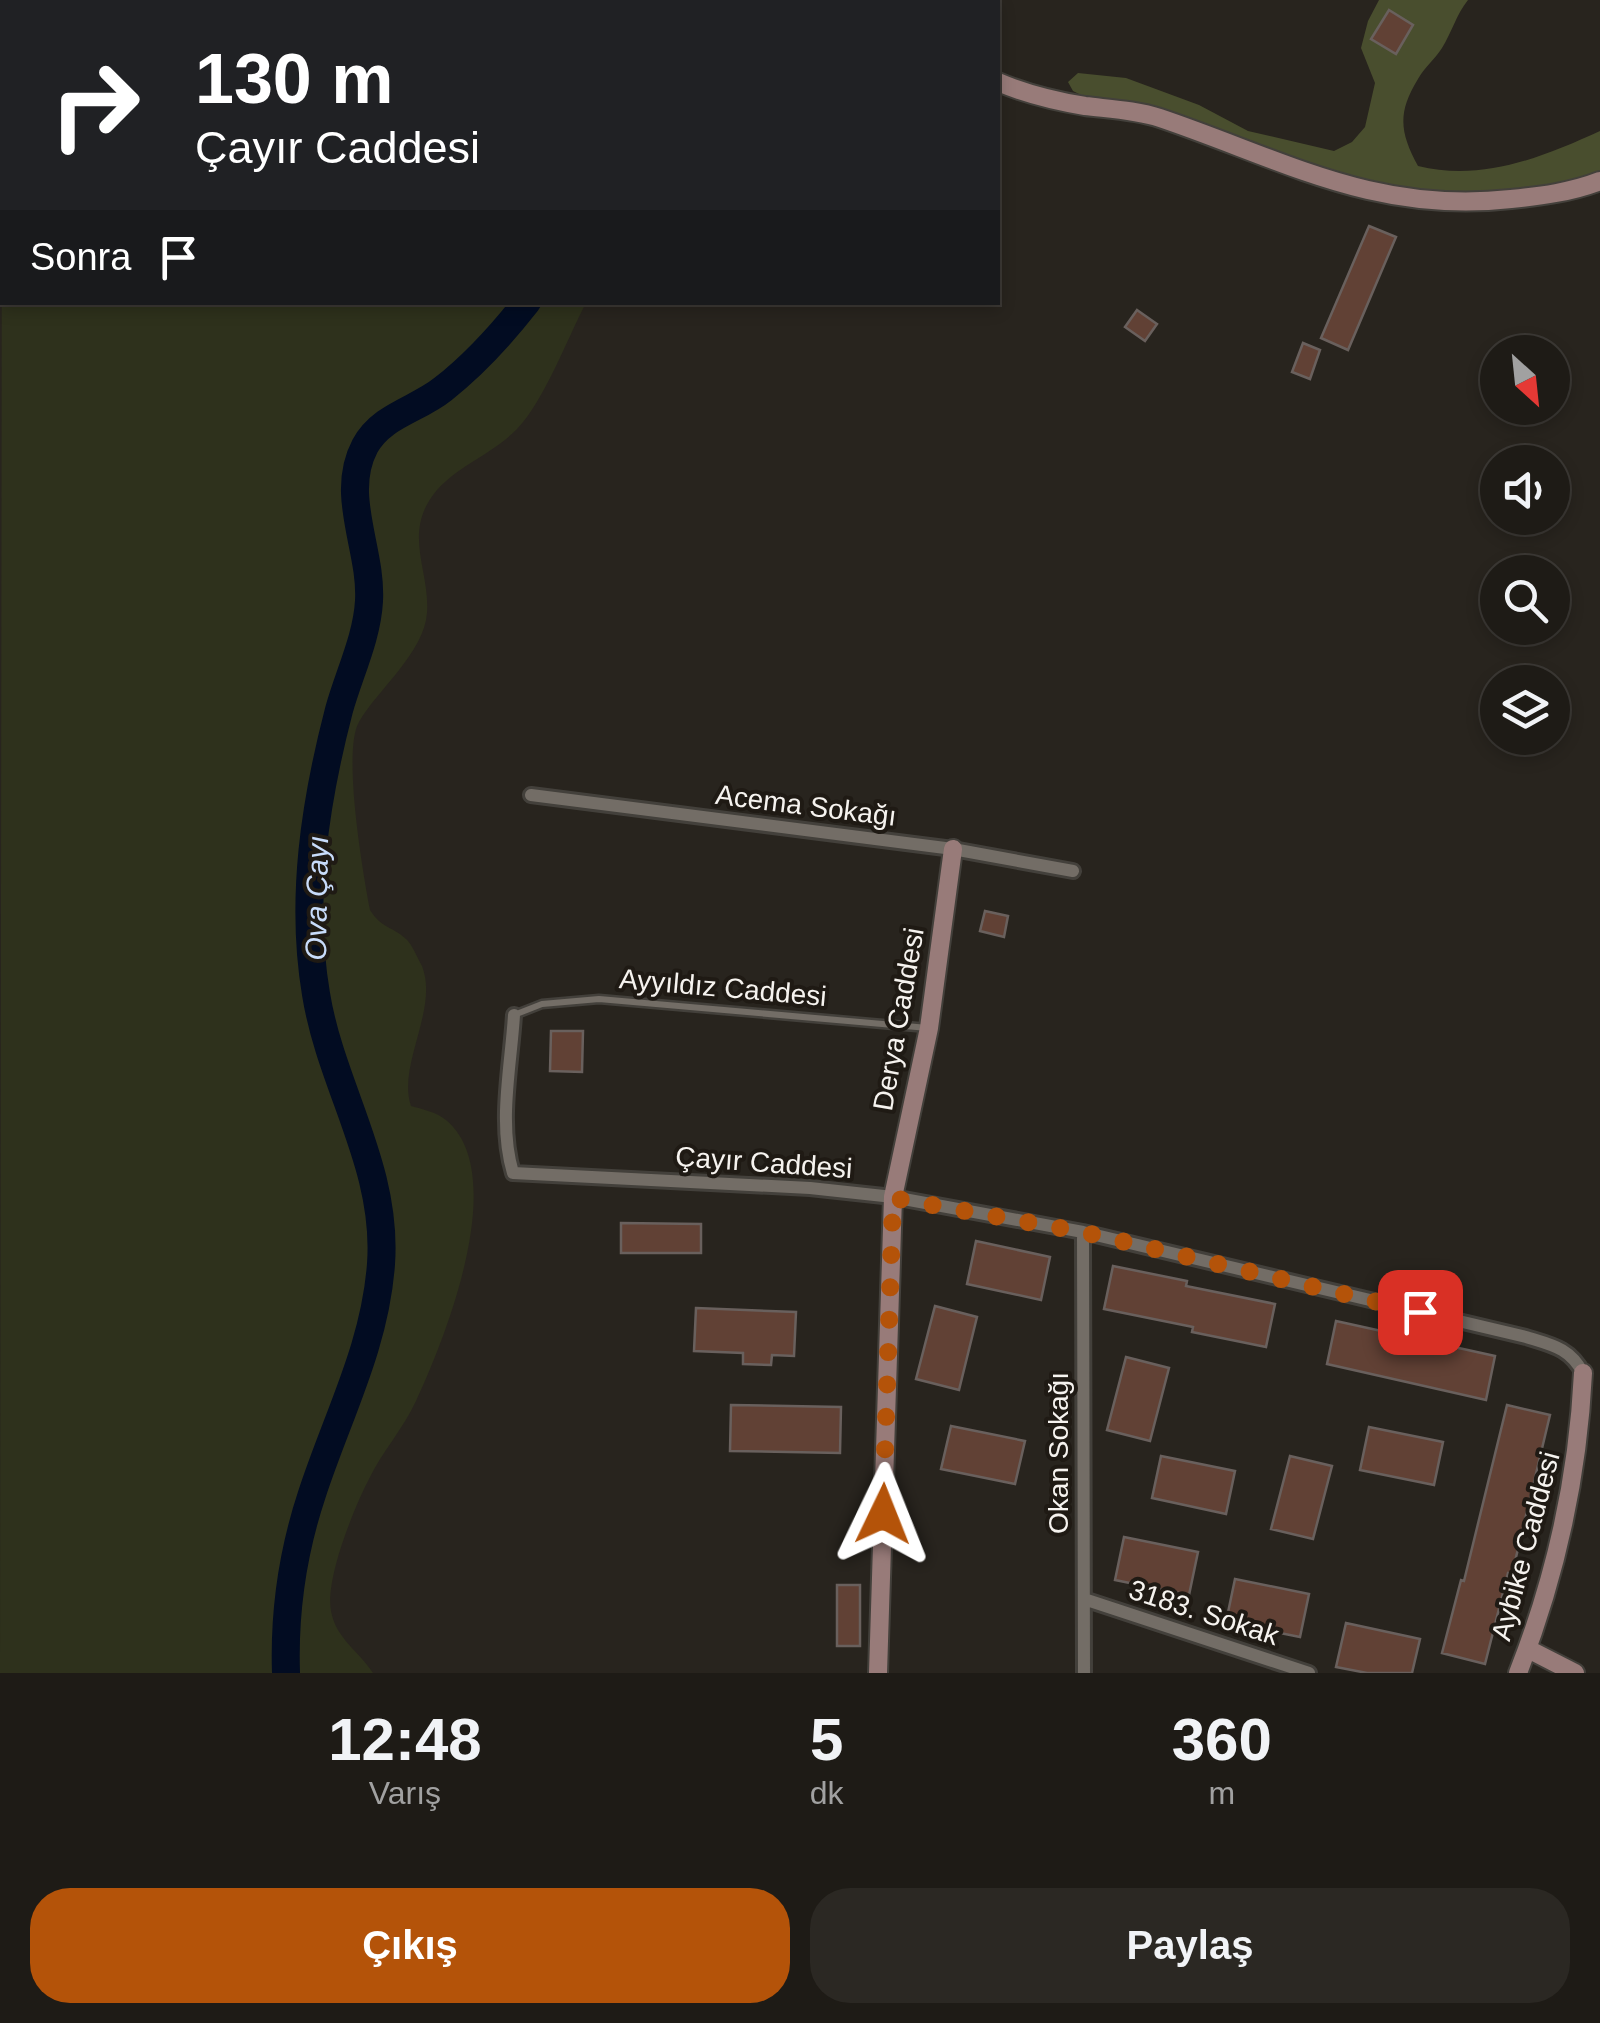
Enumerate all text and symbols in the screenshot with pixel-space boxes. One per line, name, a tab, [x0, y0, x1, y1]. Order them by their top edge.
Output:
icon: right	[30, 40, 160, 170]
text: 130 m	[195, 40, 393, 118]
text: Çayır Caddesi	[195, 122, 480, 173]
icon: arrive	[151, 230, 206, 285]
text: Sonra	[30, 236, 131, 278]
north arrow	[1480, 335, 1570, 425]
map controls	[1480, 335, 1570, 755]
button: sound	[1480, 445, 1570, 535]
button: search	[1480, 555, 1570, 645]
button: layers	[1480, 665, 1570, 755]
street label: Acema Sokağı	[714, 779, 898, 832]
water label: Ova Çayı	[299, 835, 334, 961]
street label: Derya Caddesi	[867, 925, 930, 1113]
street label: Ayyıldız Caddesi	[618, 963, 828, 1012]
street label: Çayır Caddesi	[674, 1141, 854, 1184]
pin	[1378, 1270, 1463, 1355]
icon: arrive	[1393, 1285, 1448, 1340]
street label: Okan Sokağı	[1043, 1372, 1074, 1534]
street label: Aybike Caddesi	[1485, 1448, 1566, 1644]
position arrow	[831, 1462, 935, 1566]
street label: 3183. Sokak	[1125, 1574, 1284, 1652]
text: 12:48	[328, 1706, 482, 1773]
text: 5	[810, 1706, 843, 1773]
text: 360	[1172, 1706, 1272, 1773]
text: Varış	[369, 1775, 441, 1811]
text: dk	[810, 1775, 844, 1811]
text: m	[1208, 1775, 1235, 1811]
button: Çıkış	[30, 1888, 790, 2003]
button: Paylaş	[810, 1888, 1570, 2003]

